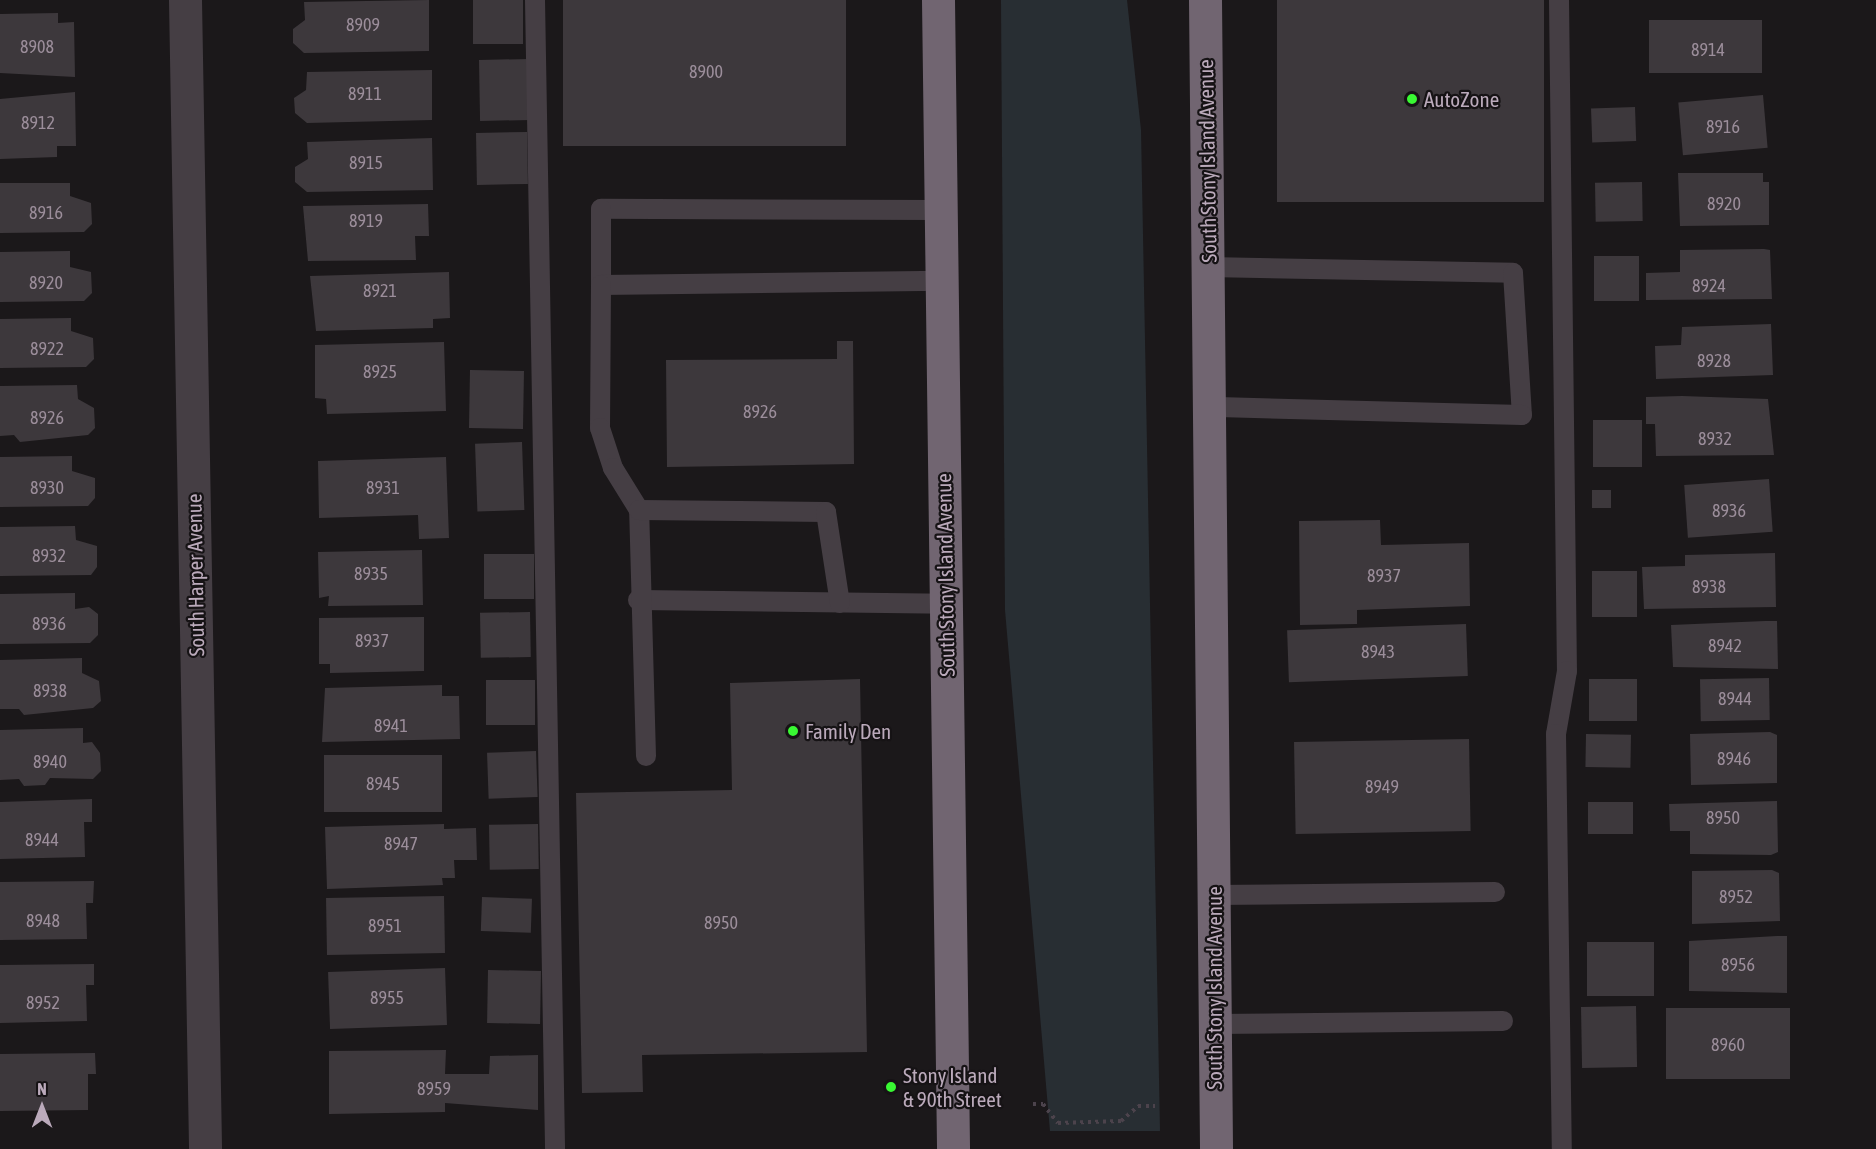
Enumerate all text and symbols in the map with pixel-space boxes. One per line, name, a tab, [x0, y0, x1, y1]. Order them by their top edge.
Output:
house number: 8909	[346, 14, 380, 36]
house number: 8908	[20, 36, 54, 58]
house number: 8914	[1691, 39, 1725, 61]
street label: South Stony Island Avenue	[1193, 59, 1221, 263]
house number: 8900	[689, 61, 723, 83]
house number: 8911	[348, 83, 382, 105]
place label: AutoZone	[1424, 86, 1499, 112]
marker: AutoZone	[1405, 92, 1419, 106]
house number: 8912	[21, 112, 55, 134]
house number: 8916	[1706, 116, 1740, 138]
house number: 8915	[349, 152, 383, 174]
house number: 8920	[1707, 193, 1741, 215]
house number: 8916	[29, 202, 63, 224]
house number: 8919	[349, 210, 383, 232]
house number: 8920	[29, 272, 63, 294]
house number: 8924	[1692, 275, 1726, 297]
house number: 8921	[363, 280, 397, 302]
house number: 8922	[30, 338, 64, 360]
house number: 8928	[1697, 350, 1731, 372]
house number: 8925	[363, 361, 397, 383]
house number: 8926	[743, 401, 777, 423]
house number: 8926	[30, 407, 64, 429]
house number: 8932	[1698, 428, 1732, 450]
street label: South Stony Island Avenue	[931, 473, 959, 677]
house number: 8930	[30, 477, 64, 499]
house number: 8931	[366, 477, 400, 499]
street label: South Harper Avenue	[181, 493, 209, 657]
house number: 8936	[1712, 500, 1746, 522]
house number: 8932	[32, 545, 66, 567]
house number: 8935	[354, 563, 388, 585]
house number: 8937	[1367, 565, 1401, 587]
house number: 8938	[1692, 576, 1726, 598]
house number: 8936	[32, 613, 66, 635]
house number: 8937	[355, 630, 389, 652]
house number: 8942	[1708, 635, 1742, 657]
house number: 8943	[1361, 641, 1395, 663]
house number: 8938	[33, 680, 67, 702]
house number: 8944	[1718, 688, 1752, 710]
house number: 8941	[374, 715, 408, 737]
place label: Family Den	[805, 718, 891, 744]
marker: Family Den	[786, 724, 800, 738]
house number: 8946	[1717, 748, 1751, 770]
house number: 8940	[33, 751, 67, 773]
house number: 8945	[366, 773, 400, 795]
house number: 8949	[1365, 776, 1399, 798]
house number: 8950	[1706, 807, 1740, 829]
house number: 8944	[25, 829, 59, 851]
house number: 8947	[384, 833, 418, 855]
street label: South Stony Island Avenue	[1201, 886, 1227, 1090]
house number: 8952	[1719, 886, 1753, 908]
house number: 8948	[26, 910, 60, 932]
house number: 8950	[704, 912, 738, 934]
house number: 8951	[368, 915, 402, 937]
house number: 8956	[1721, 954, 1755, 976]
house number: 8955	[370, 987, 404, 1009]
house number: 8952	[26, 992, 60, 1014]
house number: 8960	[1711, 1034, 1745, 1056]
place label: Stony Island & 90th Street	[903, 1062, 1002, 1112]
north arrow	[12, 1077, 72, 1137]
house number: 8959	[417, 1078, 451, 1100]
text: N	[37, 1080, 47, 1098]
marker: Stony Island & 90th Street	[884, 1080, 898, 1094]

